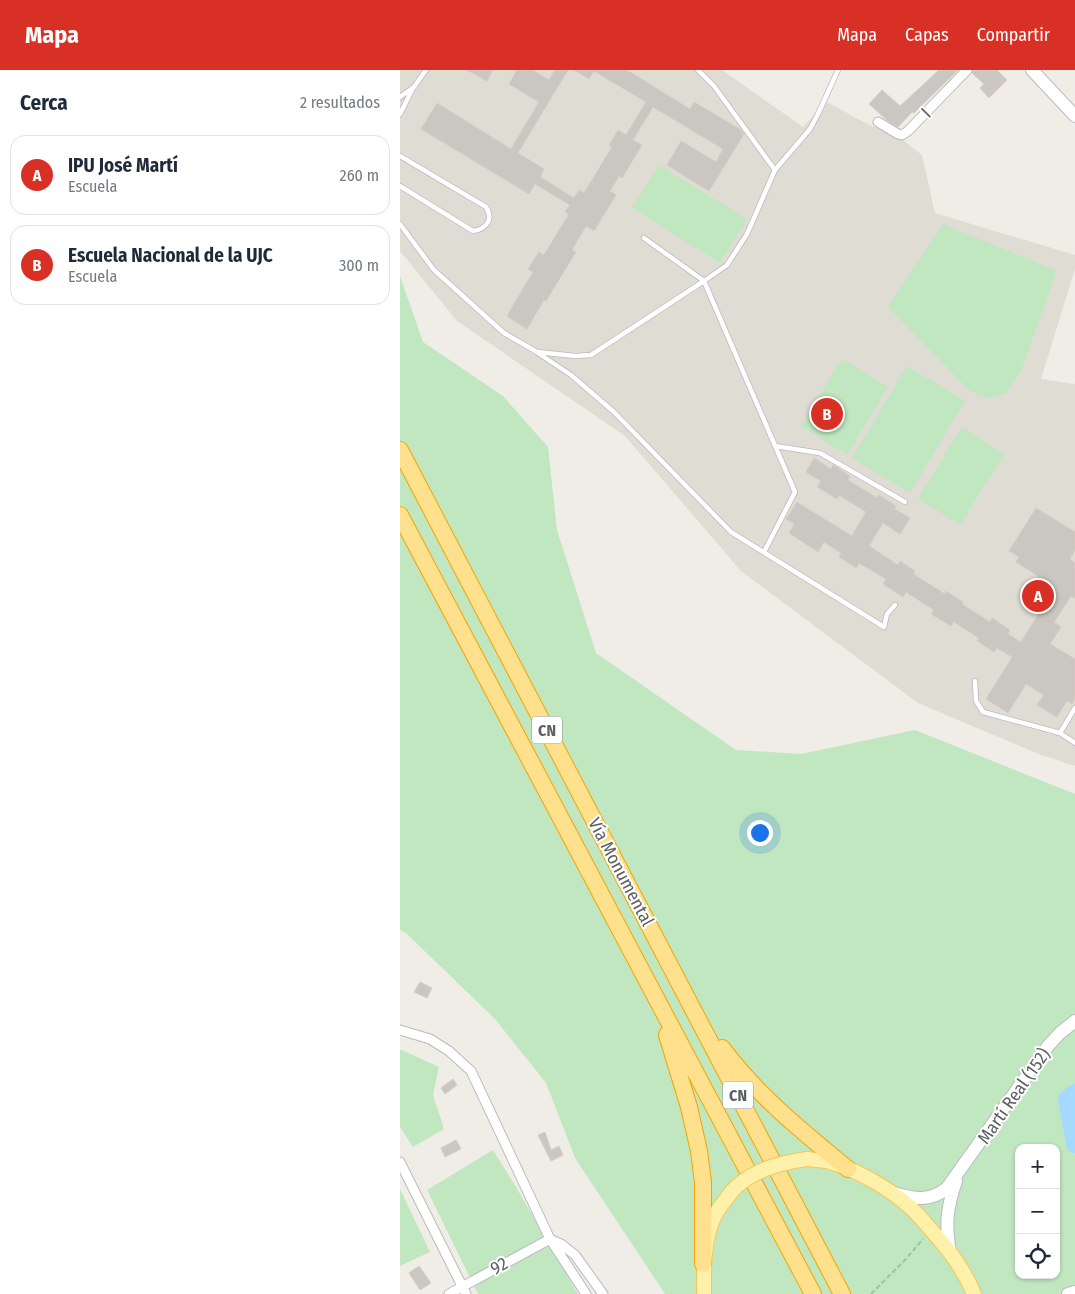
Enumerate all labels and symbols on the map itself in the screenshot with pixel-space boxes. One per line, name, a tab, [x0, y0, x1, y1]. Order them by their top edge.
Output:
street label: I	[916, 104, 936, 122]
pin: B	[811, 395, 843, 433]
pin: A	[1022, 577, 1054, 615]
road number: CN	[532, 716, 562, 744]
street label: Vía Monumental	[583, 814, 659, 930]
your location	[747, 820, 773, 846]
street label: Martí Real (152)	[973, 1044, 1055, 1148]
road number: CN	[723, 1082, 753, 1108]
street label: 92	[486, 1252, 512, 1280]

